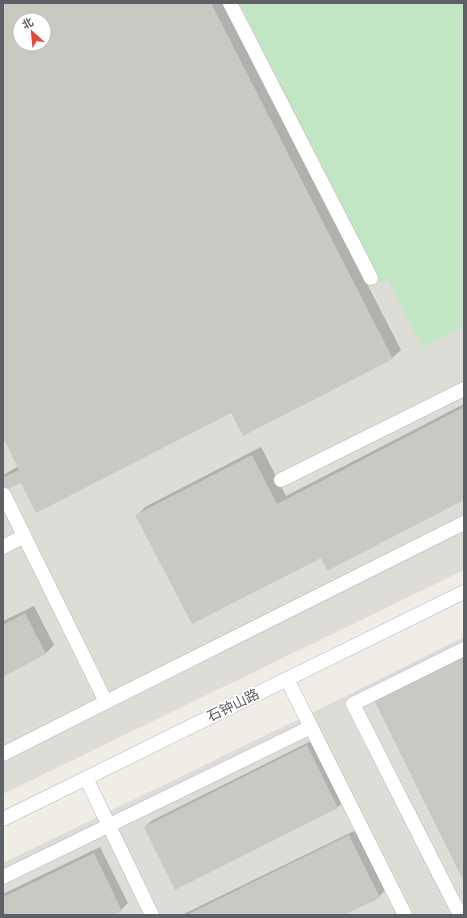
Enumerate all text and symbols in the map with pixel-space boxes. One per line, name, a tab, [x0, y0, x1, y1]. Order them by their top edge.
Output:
north arrow	[12, 12, 52, 52]
text: 北	[19, 14, 36, 32]
street label: 石钟山路	[204, 685, 262, 725]

